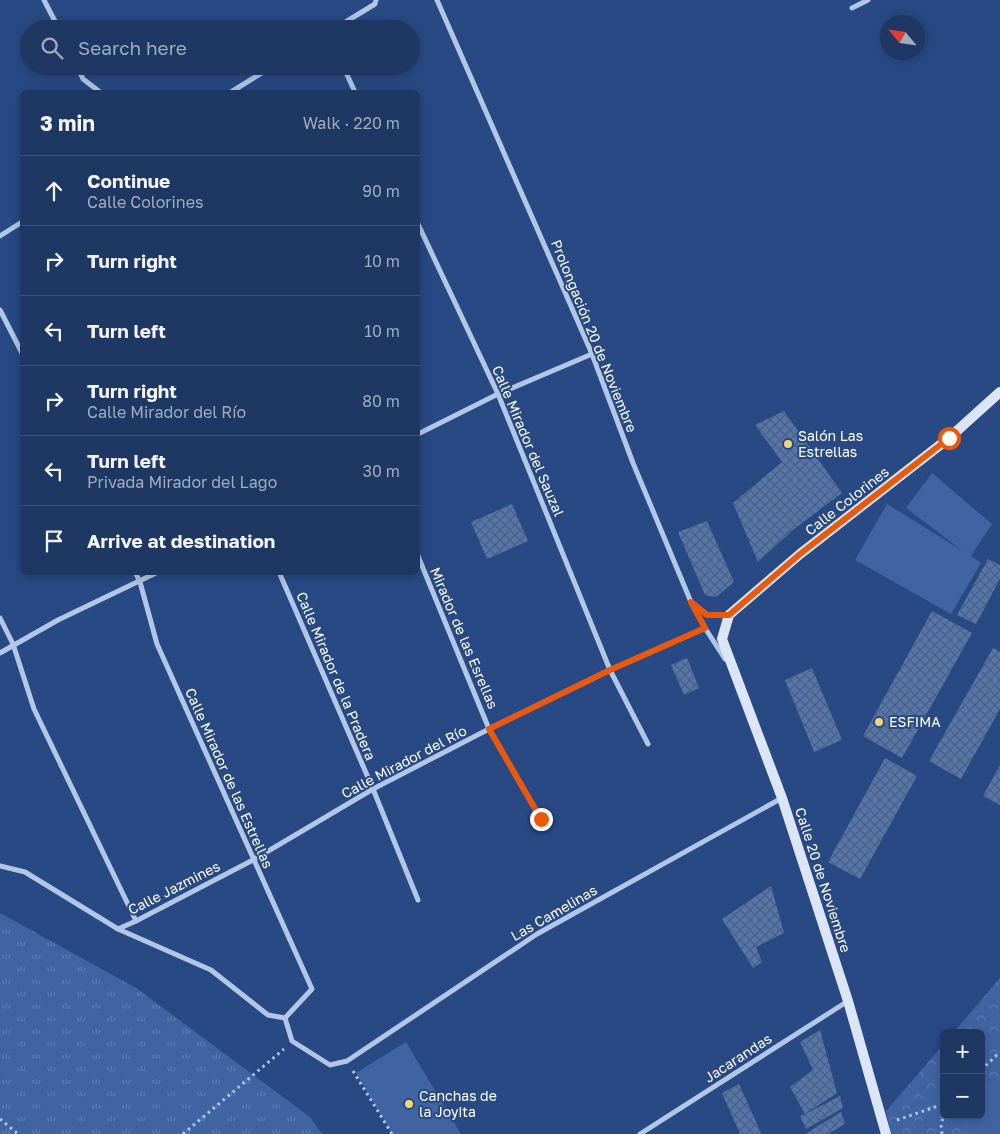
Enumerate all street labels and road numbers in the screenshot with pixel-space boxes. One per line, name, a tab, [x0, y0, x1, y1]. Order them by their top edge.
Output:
street label: Prolongación 20 de Noviembre	[548, 237, 641, 435]
street label: Calle Mirador del Sauzal	[489, 363, 568, 519]
street label: Calle Colorines	[801, 463, 892, 539]
street label: Mirador de las Esrellas	[427, 564, 502, 711]
street label: Calle Mirador de la Pradera	[293, 589, 380, 763]
street label: Calle Mirador de las Estrellas	[182, 685, 277, 871]
street label: Calle Mirador del Río	[338, 721, 469, 802]
street label: Calle 20 de Noviembre	[792, 805, 855, 954]
street label: Calle Jazmines	[125, 857, 223, 918]
street label: Las Camelinas	[507, 881, 600, 944]
street label: Jacarandas	[701, 1029, 775, 1086]

